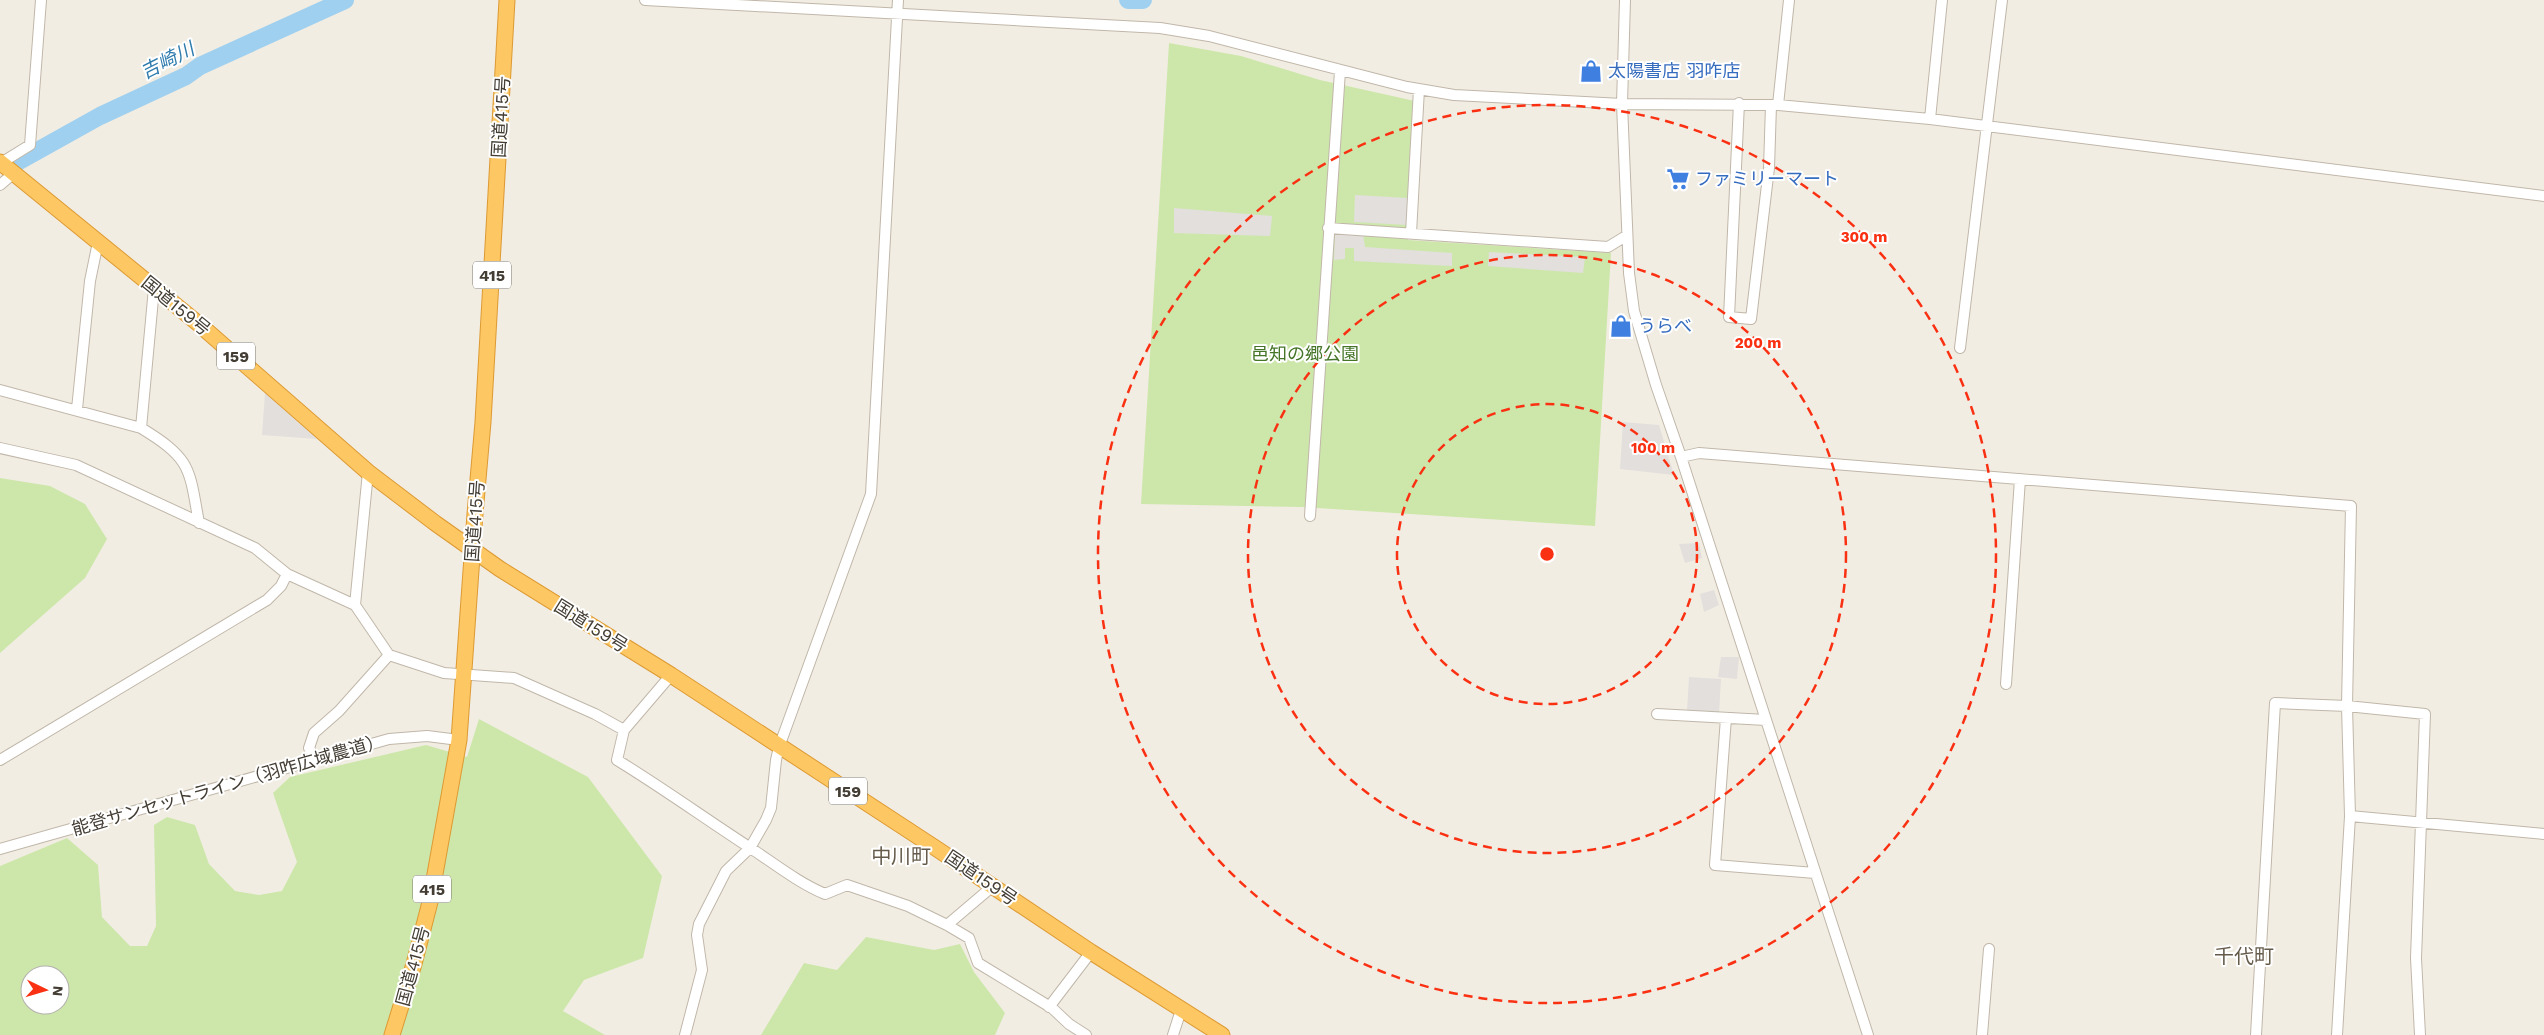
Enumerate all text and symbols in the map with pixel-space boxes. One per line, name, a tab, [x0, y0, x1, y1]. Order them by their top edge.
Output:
water label: 吉崎川	[137, 36, 200, 84]
shop icon: 太陽書店 羽咋店	[1578, 58, 1604, 84]
place label: 太陽書店 羽咋店	[1608, 60, 1740, 81]
street label: 国道415号	[488, 75, 513, 159]
supermarket icon: ファミリーマート	[1665, 166, 1691, 192]
place label: ファミリーマート	[1695, 168, 1839, 189]
text: 300 m	[1841, 228, 1887, 246]
road number: 415	[473, 262, 511, 288]
street label: 国道159号	[138, 271, 215, 340]
shop icon: うらべ	[1608, 313, 1634, 339]
place label: うらべ	[1638, 315, 1692, 336]
text: 200 m	[1735, 334, 1781, 352]
road number: 159	[217, 342, 255, 370]
park label: 邑知の郷公園	[1251, 343, 1359, 364]
text: 100 m	[1631, 439, 1675, 457]
street label: 国道415号	[461, 479, 488, 563]
centre of rings	[1538, 545, 1556, 563]
street label: 国道159号	[551, 595, 632, 656]
street label: 能登サンセットライン（羽咋広域農道）	[69, 730, 386, 839]
road number: 159	[829, 778, 867, 804]
district label: 中川町	[871, 844, 931, 868]
street label: 国道159号	[941, 846, 1021, 909]
road number: 415	[413, 876, 451, 902]
street label: 国道415号	[392, 923, 433, 1008]
district label: 千代町	[2214, 944, 2274, 968]
north arrow	[20, 965, 70, 1015]
text: N	[50, 985, 66, 997]

